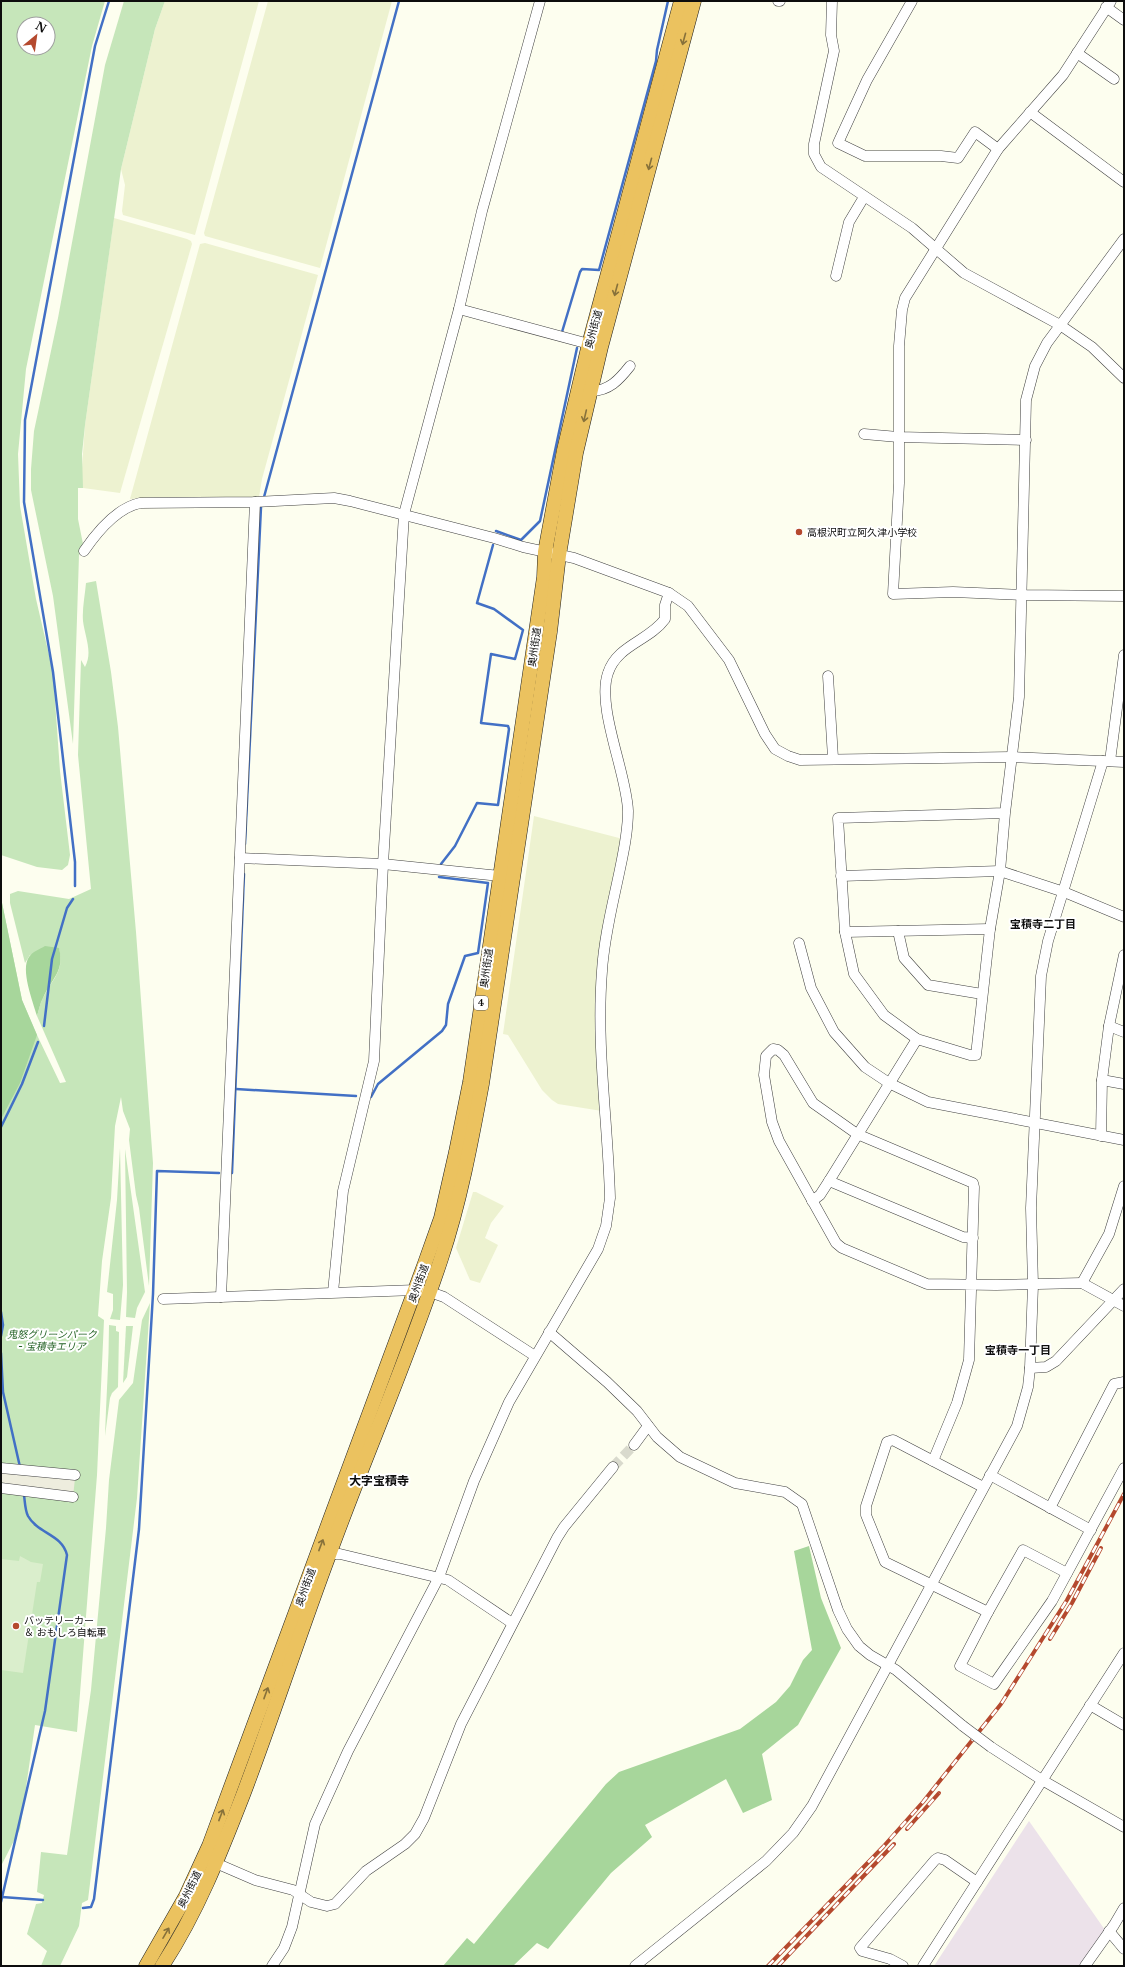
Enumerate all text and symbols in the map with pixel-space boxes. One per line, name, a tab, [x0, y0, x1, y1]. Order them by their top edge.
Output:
north arrow	[16, 16, 56, 56]
text: N	[33, 19, 49, 36]
one-way arrow	[680, 32, 687, 45]
one-way arrow	[646, 157, 653, 170]
one-way arrow	[612, 283, 620, 296]
street label: 奥州街道	[582, 308, 605, 350]
one-way arrow	[581, 409, 588, 422]
place label: 高根沢町立阿久津小学校	[807, 526, 917, 539]
marker: 高根沢町立阿久津小学校	[794, 527, 804, 537]
street label: 奥州街道	[525, 626, 544, 668]
district label: 宝積寺二丁目	[1010, 917, 1076, 931]
street label: 奥州街道	[477, 947, 496, 989]
road number: 4	[474, 996, 488, 1010]
street label: 奥州街道	[406, 1262, 431, 1304]
park label: 鬼怒グリーンパーク - 宝積寺エリア	[7, 1328, 98, 1353]
district label: 宝積寺一丁目	[985, 1343, 1051, 1357]
district label: 大字宝積寺	[349, 1473, 409, 1488]
one-way arrow	[317, 1539, 325, 1551]
street label: 奥州街道	[293, 1566, 318, 1608]
place label: バッテリーカー ＆ おもしろ自転車	[24, 1614, 107, 1639]
marker: バッテリーカー ＆ おもしろ自転車	[11, 1621, 21, 1631]
one-way arrow	[263, 1687, 271, 1699]
one-way arrow	[217, 1809, 225, 1821]
street label: 奥州街道	[175, 1868, 204, 1910]
one-way arrow	[163, 1927, 171, 1939]

